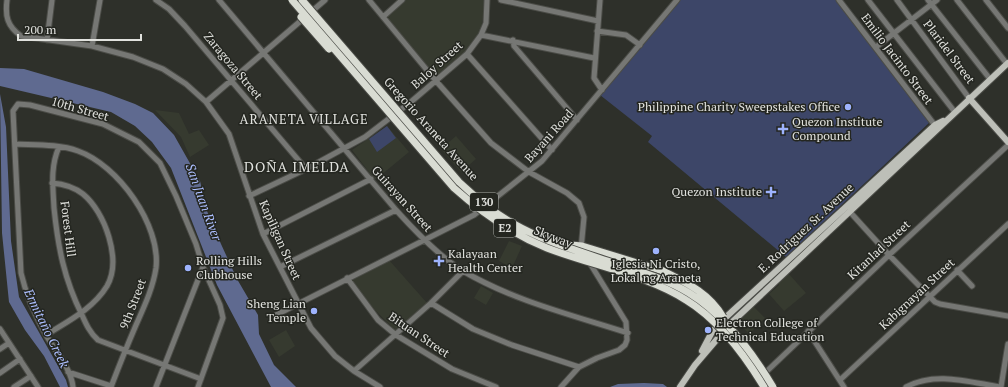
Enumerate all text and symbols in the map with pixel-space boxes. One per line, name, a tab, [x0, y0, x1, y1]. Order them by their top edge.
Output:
street label: Emilio Jacinto Street	[858, 10, 937, 108]
scale bar	[18, 16, 141, 42]
street label: Plaridel Street	[920, 17, 979, 87]
text: 200 m	[24, 22, 57, 37]
street label: Zaragoza Street	[201, 29, 266, 103]
street label: Baloy Street	[408, 37, 466, 92]
street label: Gregorio Araneta Avenue	[381, 74, 482, 183]
street label: 10th Street	[50, 93, 111, 124]
place label: Philippine Charity Sweepstakes Office	[638, 99, 840, 114]
marker: Philippine Charity Sweepstakes Office	[843, 102, 853, 112]
street label: Bayani Road	[521, 106, 577, 165]
district label: ARANETA VILLAGE	[240, 110, 368, 128]
place label: Quezon Institute Compound	[792, 114, 883, 143]
marker: Quezon Institute Compound	[777, 123, 789, 135]
district label: DOÑA IMELDA	[244, 157, 350, 176]
water label: San Juan River	[182, 161, 227, 244]
street label: Guirayan Street	[369, 163, 436, 235]
street label: E. Rodriguez Sr. Avenue	[755, 180, 856, 276]
place label: Quezon Institute	[671, 184, 762, 199]
marker: Quezon Institute	[765, 186, 777, 198]
road number: 130	[470, 193, 498, 211]
street label: Kapiligan Street	[256, 198, 305, 283]
street label: Forest Hill	[58, 200, 79, 258]
street label: Kitanlad Street	[844, 216, 914, 282]
road number: E2	[494, 219, 516, 237]
street label: Skyway	[532, 222, 575, 251]
place label: Kalayaan Health Center	[448, 246, 523, 275]
marker: Iglesia Ni Cristo, Lokal ng Araneta	[651, 246, 661, 256]
place label: Rolling Hills Clubhouse	[196, 253, 262, 282]
street label: Kabignayan Street	[876, 254, 958, 332]
marker: Kalayaan Health Center	[433, 255, 445, 267]
place label: Iglesia Ni Cristo, Lokal ng Araneta	[611, 256, 701, 285]
marker: Rolling Hills Clubhouse	[183, 263, 193, 273]
street label: 9th Street	[116, 276, 149, 331]
water label: Ermitaño Creek	[20, 284, 74, 371]
place label: Sheng Lian Temple	[247, 296, 306, 325]
marker: Sheng Lian Temple	[309, 306, 319, 316]
street label: Bituan Street	[386, 309, 453, 361]
place label: Electron College of Technical Education	[716, 315, 824, 344]
marker: Electron College of Technical Education	[703, 325, 713, 335]

